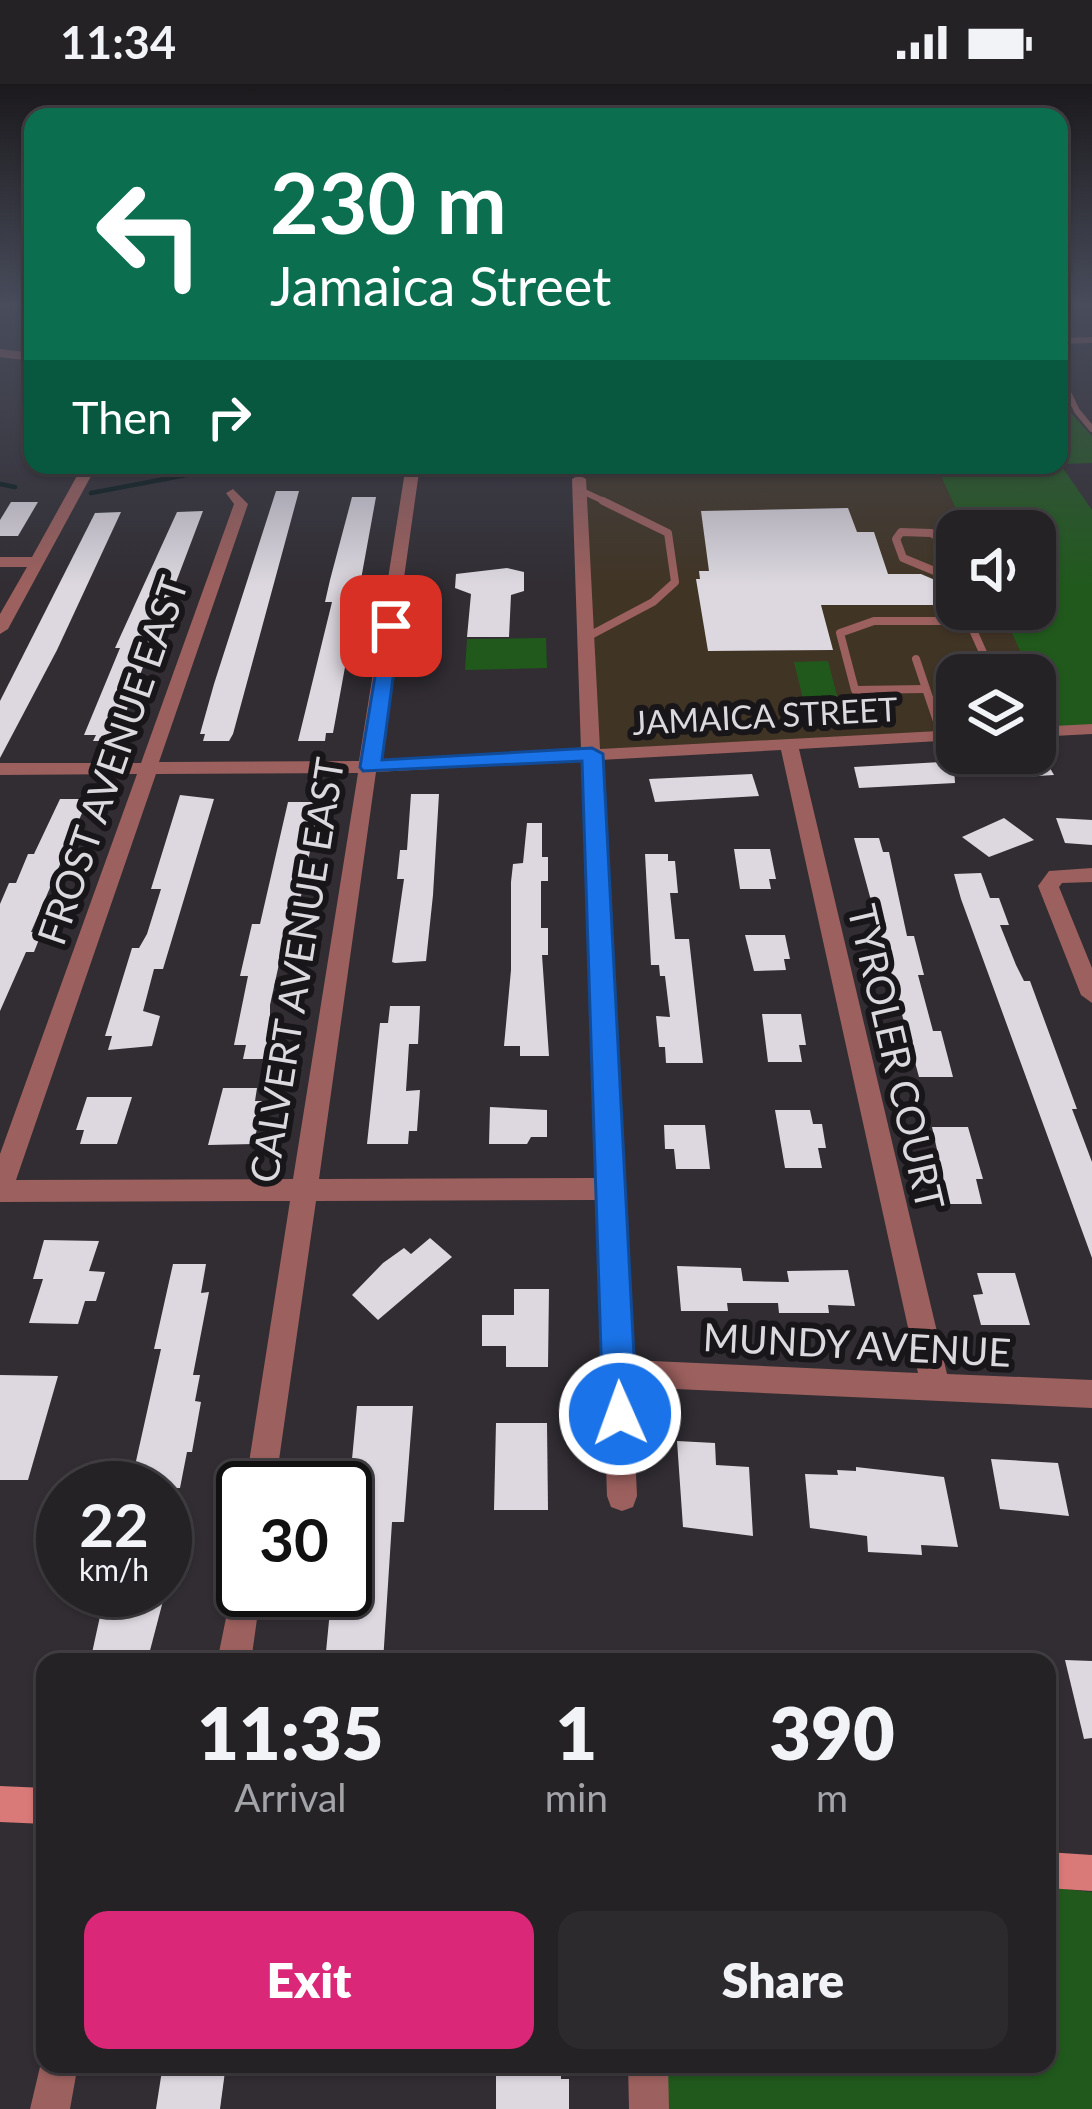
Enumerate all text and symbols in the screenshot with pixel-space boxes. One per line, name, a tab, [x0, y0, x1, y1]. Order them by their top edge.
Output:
text: 11:34	[60, 15, 176, 69]
text: 230 m	[270, 151, 507, 252]
icon: left	[72, 156, 228, 312]
text: Jamaica Street	[270, 253, 611, 318]
icon: right	[196, 384, 262, 450]
text: Then	[72, 390, 172, 444]
map controls	[936, 510, 1056, 774]
button: sound	[936, 510, 1056, 630]
street label: FROST AVENUE EAST	[27, 570, 197, 950]
pin	[340, 575, 442, 677]
icon: arrive	[358, 593, 424, 659]
button: layers	[936, 654, 1056, 774]
street label: JAMAICA STREET	[631, 688, 899, 742]
street label: CALVERT AVENUE EAST	[240, 754, 352, 1186]
street label: TYROLER COURT	[840, 900, 954, 1214]
street label: MUNDY AVENUE	[702, 1313, 1012, 1375]
position arrow	[557, 1351, 683, 1477]
speed limit sign: 30	[216, 1461, 372, 1617]
text: 22	[79, 1488, 149, 1560]
text: km/h	[79, 1551, 149, 1587]
text: 11:35	[197, 1689, 383, 1775]
text: 1	[556, 1689, 597, 1775]
text: 390	[769, 1689, 895, 1775]
text: Arrival	[234, 1774, 347, 1820]
text: min	[545, 1774, 608, 1820]
text: m	[816, 1774, 848, 1820]
button: Exit	[84, 1911, 534, 2049]
button: Share	[558, 1911, 1008, 2049]

